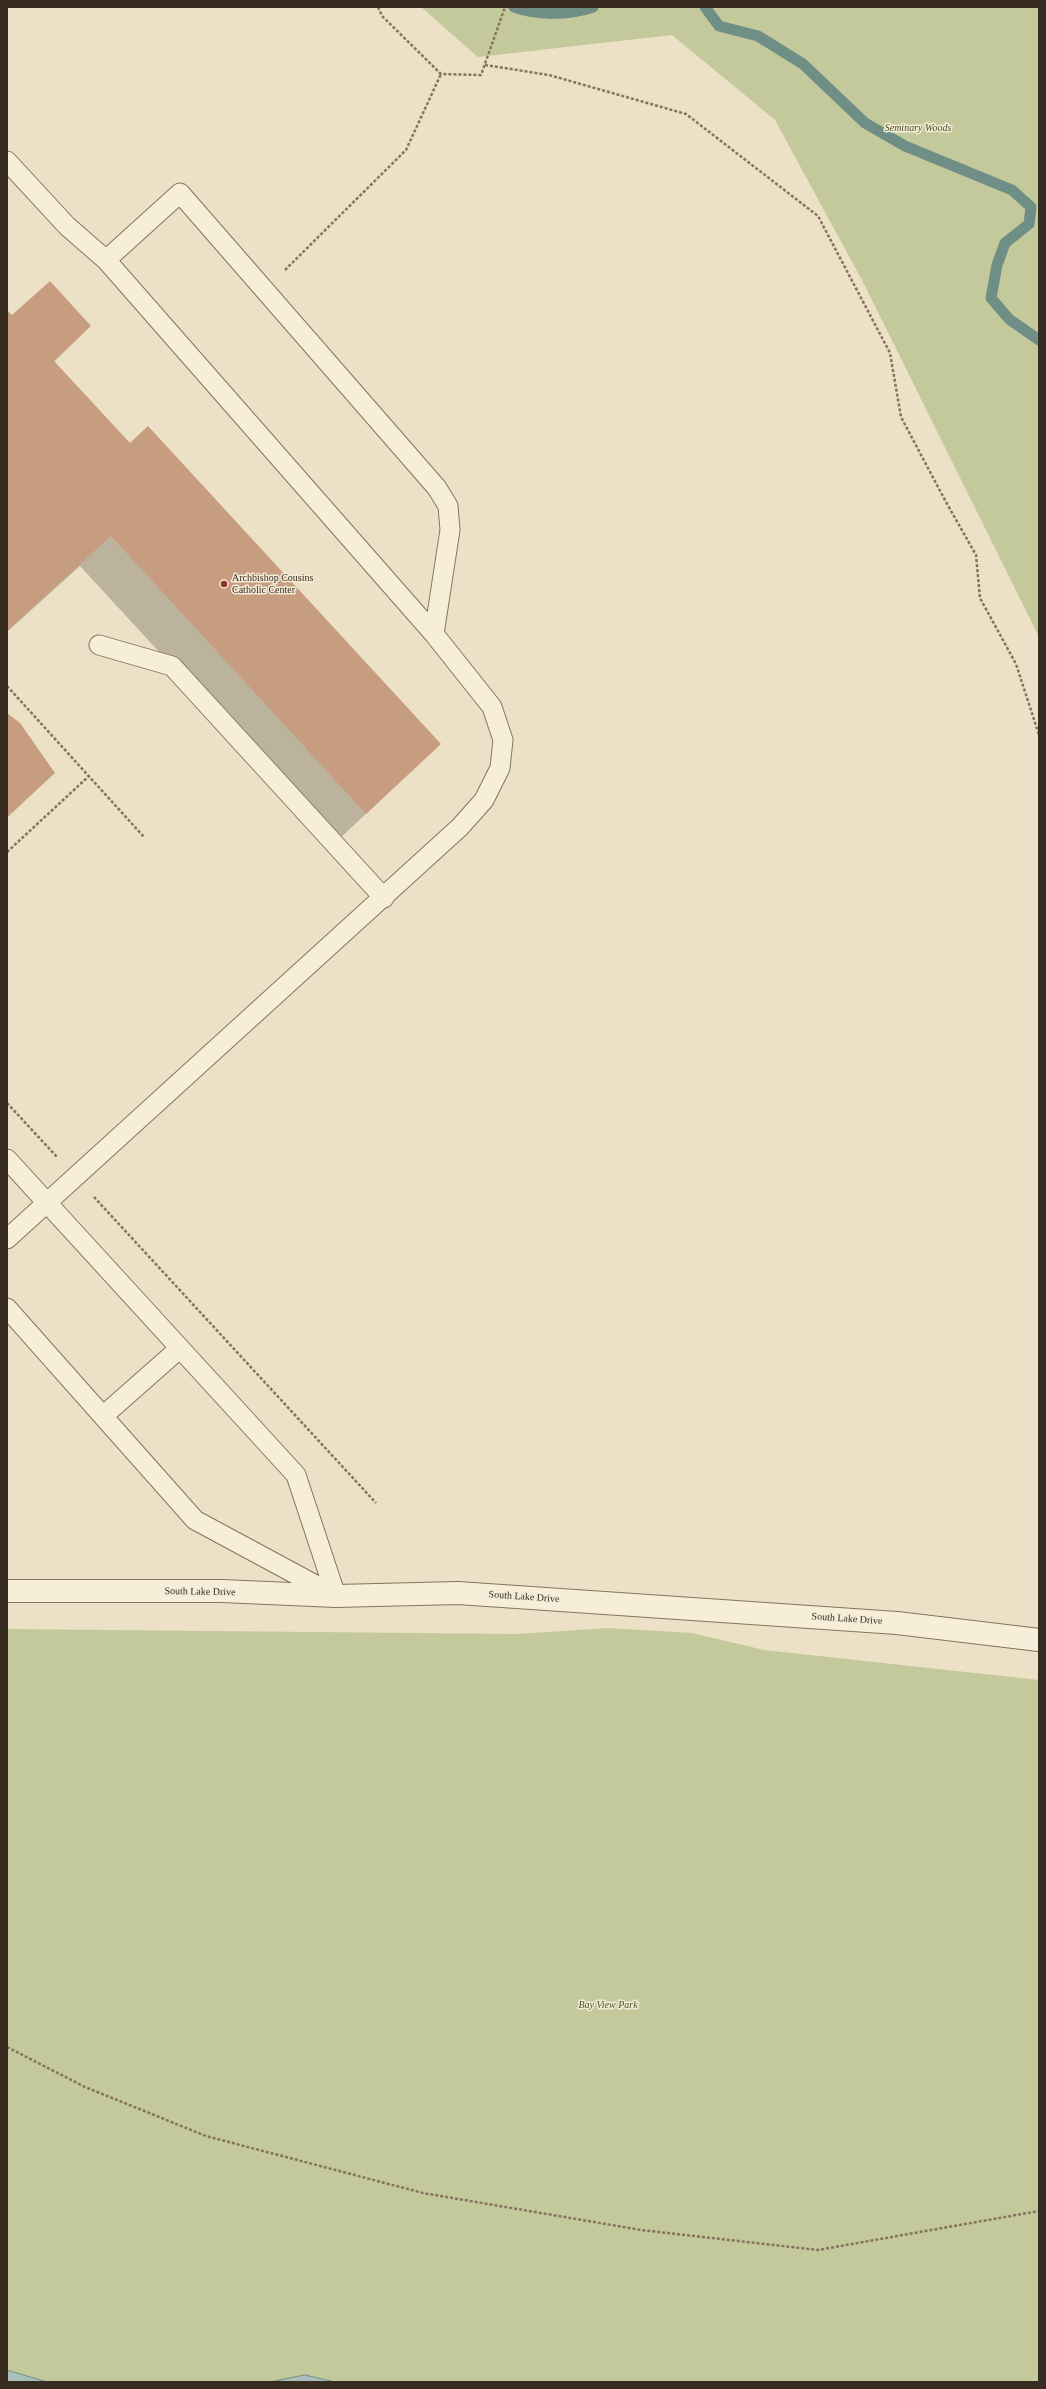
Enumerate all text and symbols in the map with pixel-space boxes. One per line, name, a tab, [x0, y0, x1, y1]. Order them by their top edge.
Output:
park label: Seminary Woods	[885, 122, 951, 134]
place label: Archbishop Cousins Catholic Center	[232, 572, 313, 596]
marker: Archbishop Cousins Catholic Center	[219, 579, 229, 589]
street label: South Lake Drive	[164, 1585, 236, 1599]
street label: South Lake Drive	[488, 1589, 560, 1605]
street label: South Lake Drive	[811, 1611, 883, 1627]
park label: Bay View Park	[578, 1999, 638, 2011]

